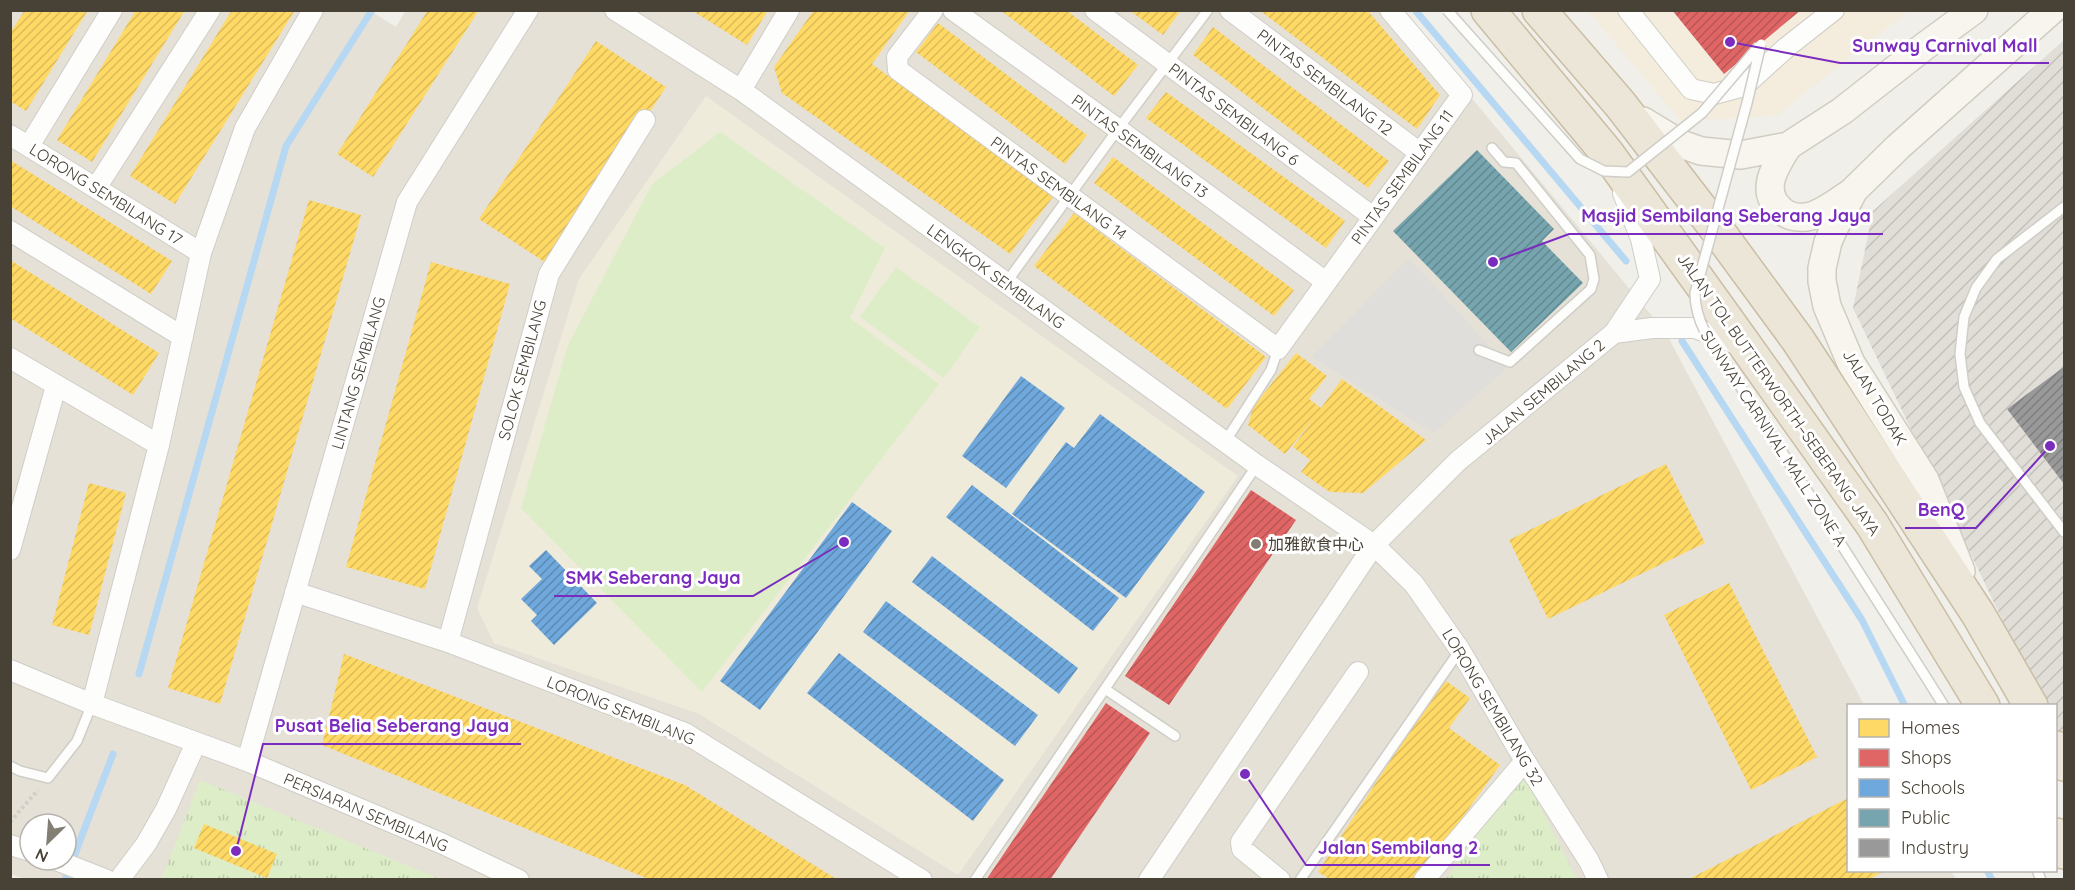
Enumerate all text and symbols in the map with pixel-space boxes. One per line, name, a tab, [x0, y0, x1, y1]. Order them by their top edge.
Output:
street label: PINTAS SEMBILANG 12	[1253, 25, 1397, 139]
callout: Sunway Carnival Mall	[1840, 27, 2049, 63]
text: Sunway Carnival Mall	[1852, 34, 2038, 57]
street label: PINTAS SEMBILANG 6	[1165, 58, 1303, 170]
street label: PINTAS SEMBILANG 13	[1068, 90, 1212, 202]
street label: PINTAS SEMBILANG 11	[1346, 106, 1458, 248]
street label: PINTAS SEMBILANG 14	[987, 132, 1131, 244]
street label: LORONG SEMBILANG 17	[26, 139, 186, 249]
callout: Masjid Sembilang Seberang Jaya	[1569, 198, 1883, 234]
text: Masjid Sembilang Seberang Jaya	[1581, 204, 1871, 227]
street label: LENGKOK SEMBILANG	[923, 219, 1069, 333]
street label: JALAN TOL BUTTERWORTH–SEBERANG JAYA	[1673, 249, 1885, 539]
street label: LINTANG SEMBILANG	[327, 294, 389, 452]
street label: SOLOK SEMBILANG	[494, 298, 550, 442]
street label: SUNWAY CARNIVAL MALL ZONE A	[1697, 326, 1851, 550]
street label: JALAN SEMBILANG 2	[1477, 335, 1609, 449]
street label: JALAN TODAK	[1839, 345, 1912, 449]
callout: BenQ	[1905, 492, 1976, 528]
text: BenQ	[1918, 498, 1966, 521]
place label: 加雅飲食中心	[1268, 534, 1364, 554]
marker: 加雅飲食中心	[1249, 537, 1263, 551]
callout: SMK Seberang Jaya	[554, 560, 753, 596]
text: SMK Seberang Jaya	[566, 566, 740, 589]
street label: LORONG SEMBILANG 32	[1438, 625, 1548, 789]
street label: LORONG SEMBILANG	[544, 671, 698, 749]
legend	[1847, 704, 2057, 872]
callout: Pusat Belia Seberang Jaya	[263, 708, 521, 744]
text: Pusat Belia Seberang Jaya	[275, 714, 509, 737]
text: Homes	[1901, 716, 1960, 739]
text: Shops	[1901, 746, 1952, 769]
street label: PERSIARAN SEMBILANG	[281, 768, 451, 856]
text: Schools	[1901, 776, 1965, 799]
text: Public	[1901, 806, 1950, 829]
north arrow	[18, 812, 78, 872]
callout: Jalan Sembilang 2	[1306, 829, 1490, 865]
text: Jalan Sembilang 2	[1318, 836, 1478, 859]
text: Industry	[1901, 836, 1969, 859]
text: N	[32, 844, 51, 867]

